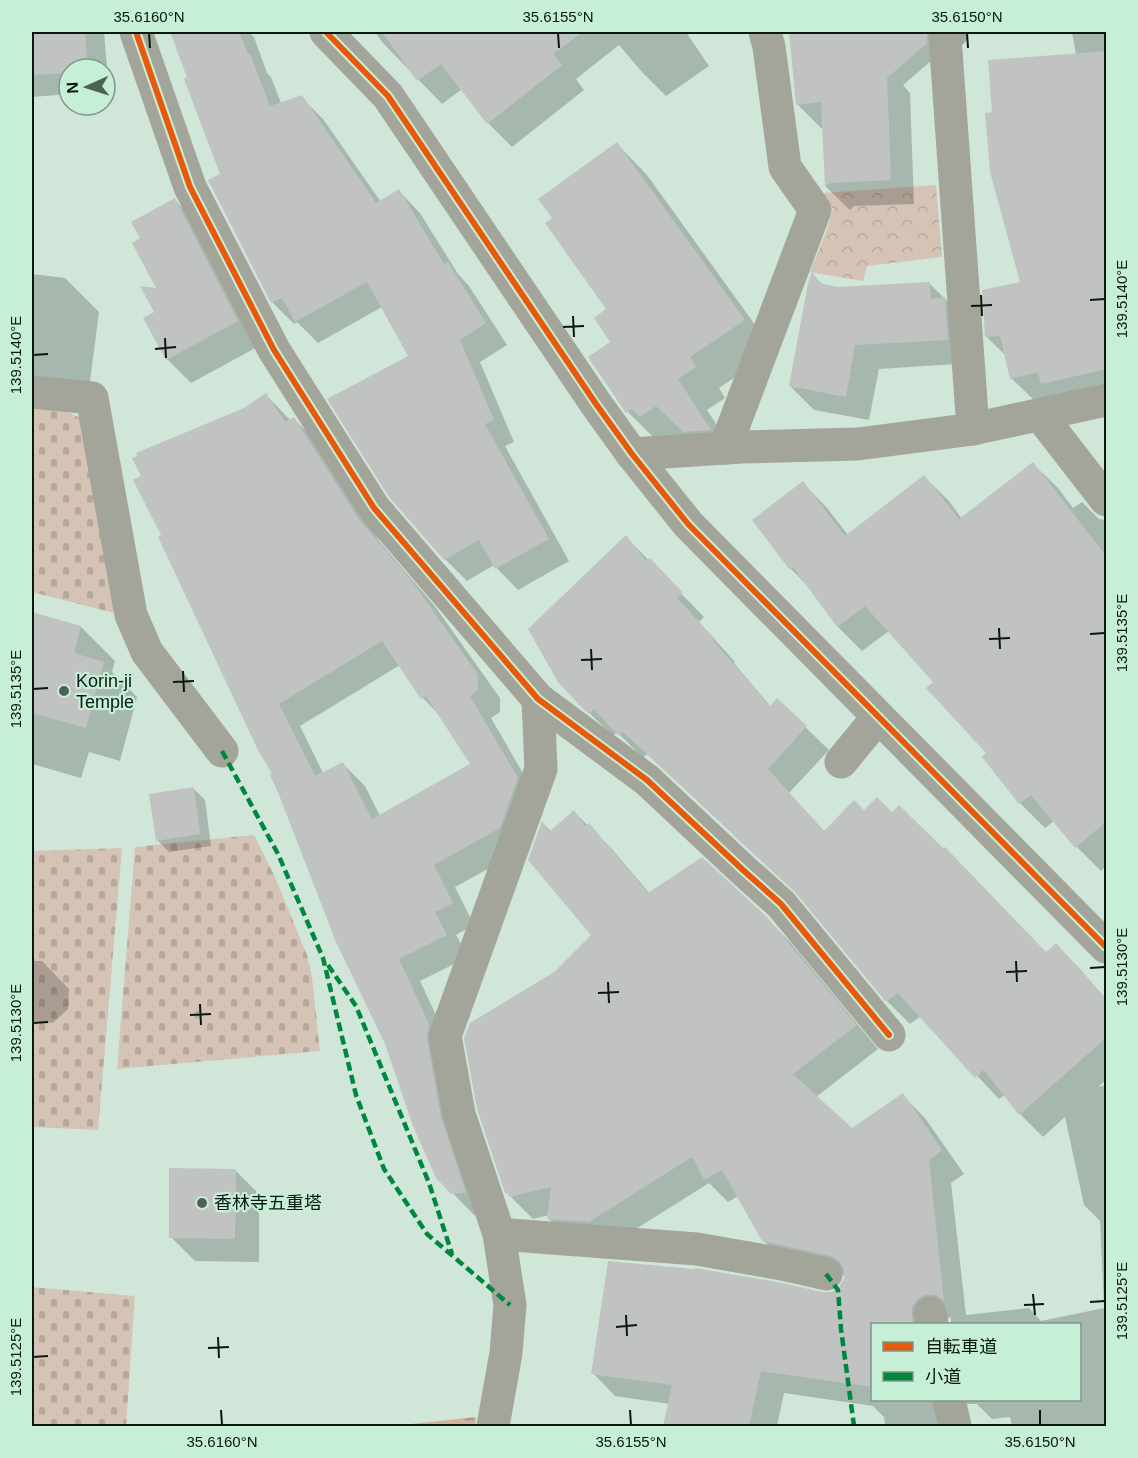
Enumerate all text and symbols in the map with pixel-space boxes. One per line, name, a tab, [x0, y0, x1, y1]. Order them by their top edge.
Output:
text: 35.6160°N	[113, 8, 185, 25]
text: 35.6155°N	[522, 8, 594, 25]
text: 35.6150°N	[931, 8, 1003, 25]
north arrow	[57, 57, 117, 117]
text: N	[64, 82, 81, 94]
text: 139.5140°E	[1113, 260, 1130, 338]
text: 139.5140°E	[7, 316, 24, 394]
text: 139.5135°E	[1113, 594, 1130, 672]
text: 139.5135°E	[7, 650, 24, 728]
place label: Korin-ji Temple	[76, 671, 134, 712]
marker: Korin-ji Temple	[57, 684, 71, 698]
text: 139.5130°E	[1113, 928, 1130, 1006]
text: 139.5130°E	[7, 984, 24, 1062]
place label: 香林寺五重塔	[214, 1193, 322, 1213]
marker: 香林寺五重塔	[195, 1196, 209, 1210]
text: 139.5125°E	[1113, 1262, 1130, 1340]
text: 139.5125°E	[7, 1318, 24, 1396]
legend	[871, 1323, 1081, 1401]
text: 自転車道	[925, 1337, 997, 1357]
text: 小道	[925, 1367, 961, 1387]
text: 35.6160°N	[186, 1433, 258, 1450]
text: 35.6155°N	[595, 1433, 667, 1450]
text: 35.6150°N	[1004, 1433, 1076, 1450]

